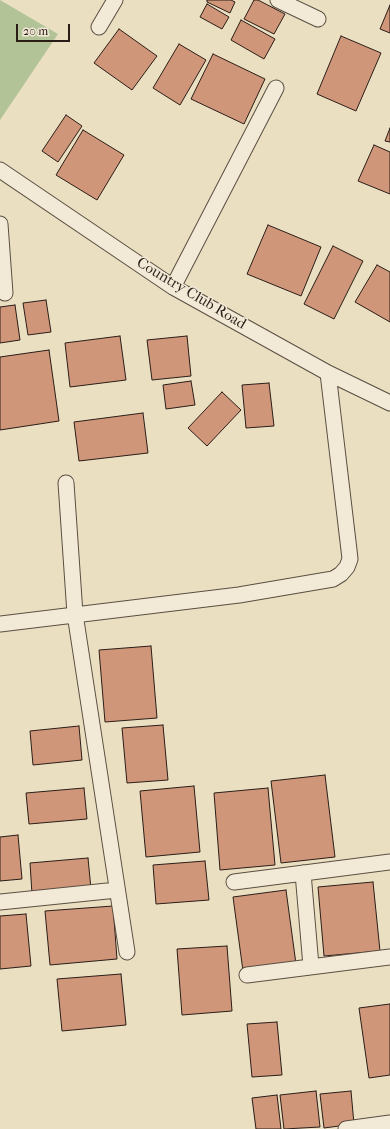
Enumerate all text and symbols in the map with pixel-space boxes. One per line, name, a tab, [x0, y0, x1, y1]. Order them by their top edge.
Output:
scale bar	[18, 16, 72, 42]
text: 20 m	[23, 24, 48, 38]
street label: Country Club Road	[133, 254, 249, 334]

